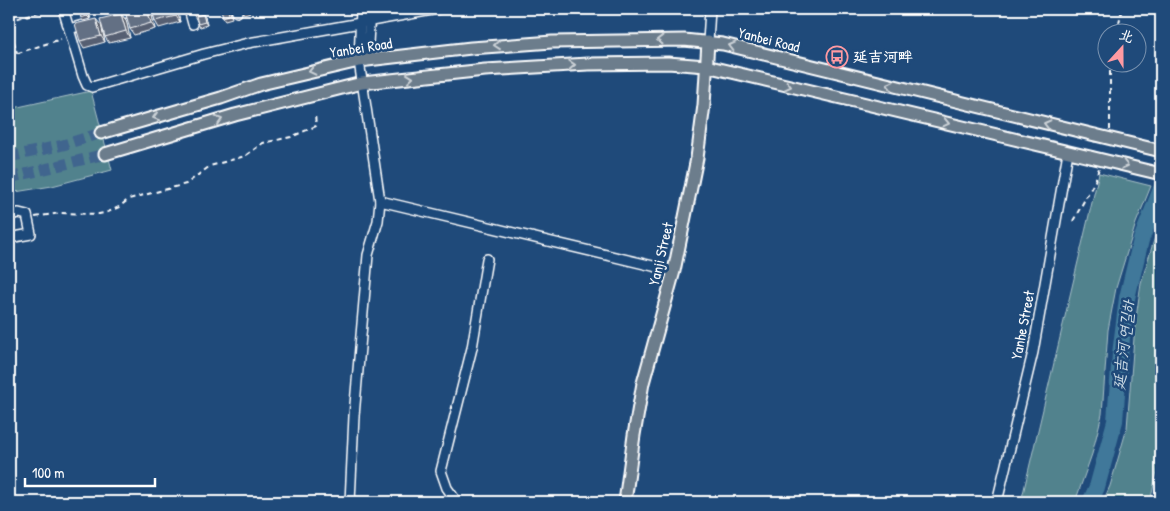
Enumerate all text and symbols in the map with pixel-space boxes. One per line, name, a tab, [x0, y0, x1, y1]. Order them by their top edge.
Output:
street label: Yanbei Road	[736, 22, 802, 57]
north arrow	[1098, 22, 1148, 72]
text: 北	[1117, 24, 1137, 47]
street label: Yanbei Road	[328, 32, 394, 63]
one-way arrow	[655, 35, 663, 45]
one-way arrow	[493, 40, 501, 51]
one-way arrow	[727, 41, 736, 52]
bus stop icon: 延吉河畔	[825, 45, 849, 69]
place label: 延吉河畔	[853, 46, 913, 67]
one-way arrow	[569, 59, 577, 70]
one-way arrow	[307, 65, 316, 76]
one-way arrow	[407, 73, 415, 84]
one-way arrow	[783, 80, 792, 91]
one-way arrow	[885, 80, 894, 91]
one-way arrow	[152, 112, 160, 122]
one-way arrow	[214, 115, 222, 125]
one-way arrow	[941, 117, 950, 128]
one-way arrow	[1044, 119, 1052, 129]
one-way arrow	[1121, 160, 1129, 170]
street label: Yanji Street	[643, 219, 678, 288]
street label: Yanhe Street	[1006, 288, 1040, 361]
water label: 延吉河 연길하	[1107, 298, 1139, 391]
scale bar	[25, 456, 155, 488]
text: 100 m	[32, 462, 65, 483]

